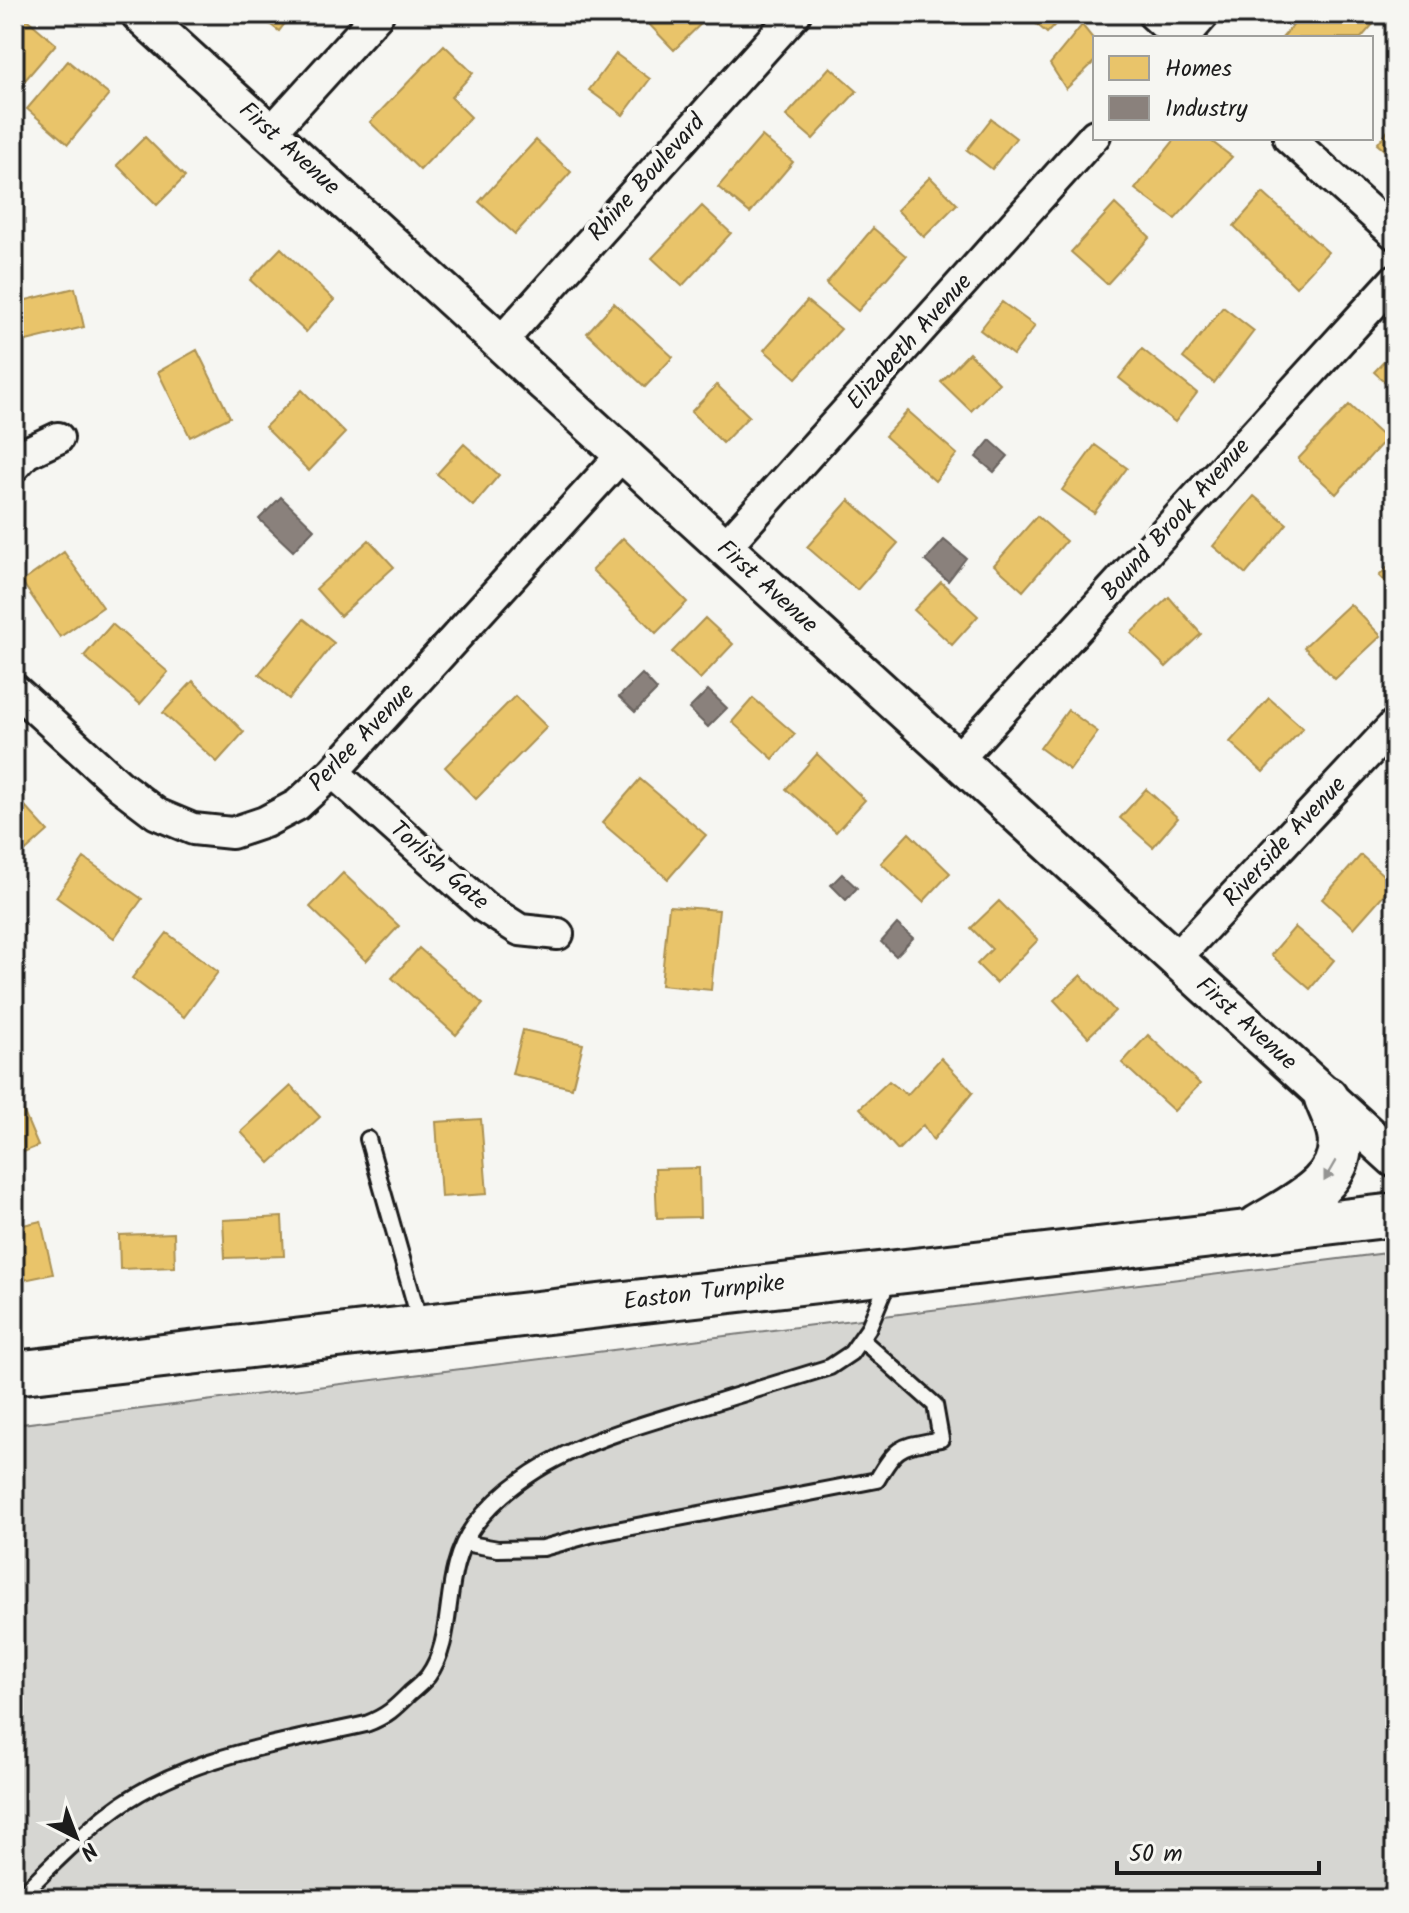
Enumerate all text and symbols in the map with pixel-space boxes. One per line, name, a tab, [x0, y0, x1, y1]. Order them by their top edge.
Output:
legend	[1093, 36, 1373, 140]
text: Homes	[1165, 50, 1232, 89]
text: Industry	[1165, 90, 1248, 129]
street label: First Avenue	[229, 92, 349, 206]
street label: Rhine Boulevard	[578, 104, 716, 251]
street label: Elizabeth Avenue	[838, 264, 983, 419]
street label: Bound Brook Avenue	[1092, 429, 1260, 611]
street label: First Avenue	[707, 530, 827, 644]
street label: Perlee Avenue	[300, 674, 425, 802]
street label: Riverside Avenue	[1214, 767, 1357, 917]
street label: Torlish Gate	[380, 811, 498, 921]
street label: First Avenue	[1186, 967, 1306, 1081]
one-way arrow	[1324, 1160, 1338, 1182]
street label: Easton Turnpike	[621, 1264, 787, 1322]
north arrow	[36, 1797, 116, 1877]
scale bar	[1117, 1825, 1319, 1875]
text: N	[71, 1832, 105, 1868]
text: 50 m	[1129, 1835, 1183, 1874]

